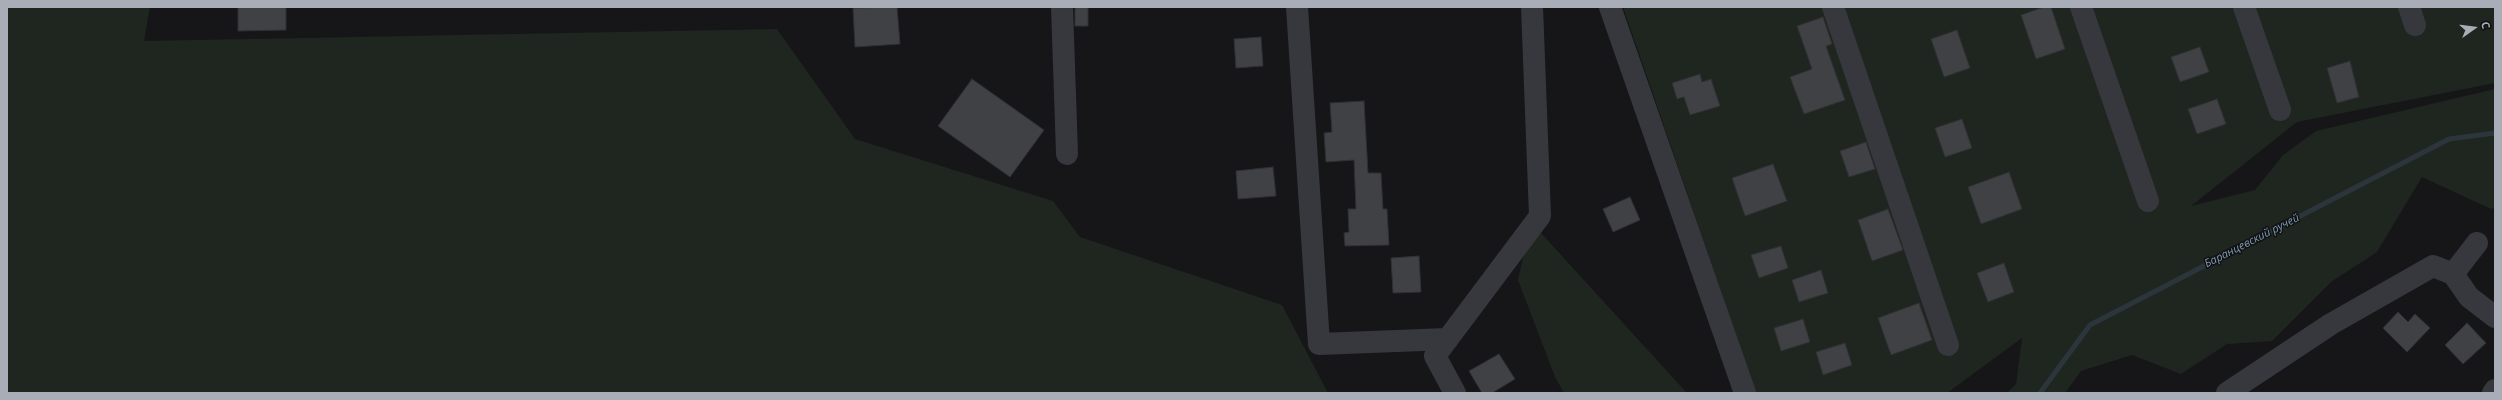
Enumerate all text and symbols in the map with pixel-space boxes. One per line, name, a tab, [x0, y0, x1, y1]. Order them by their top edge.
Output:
north arrow	[2454, 8, 2494, 48]
text: С	[2478, 20, 2494, 30]
water label: Баранцевский ручей	[2202, 211, 2302, 271]

